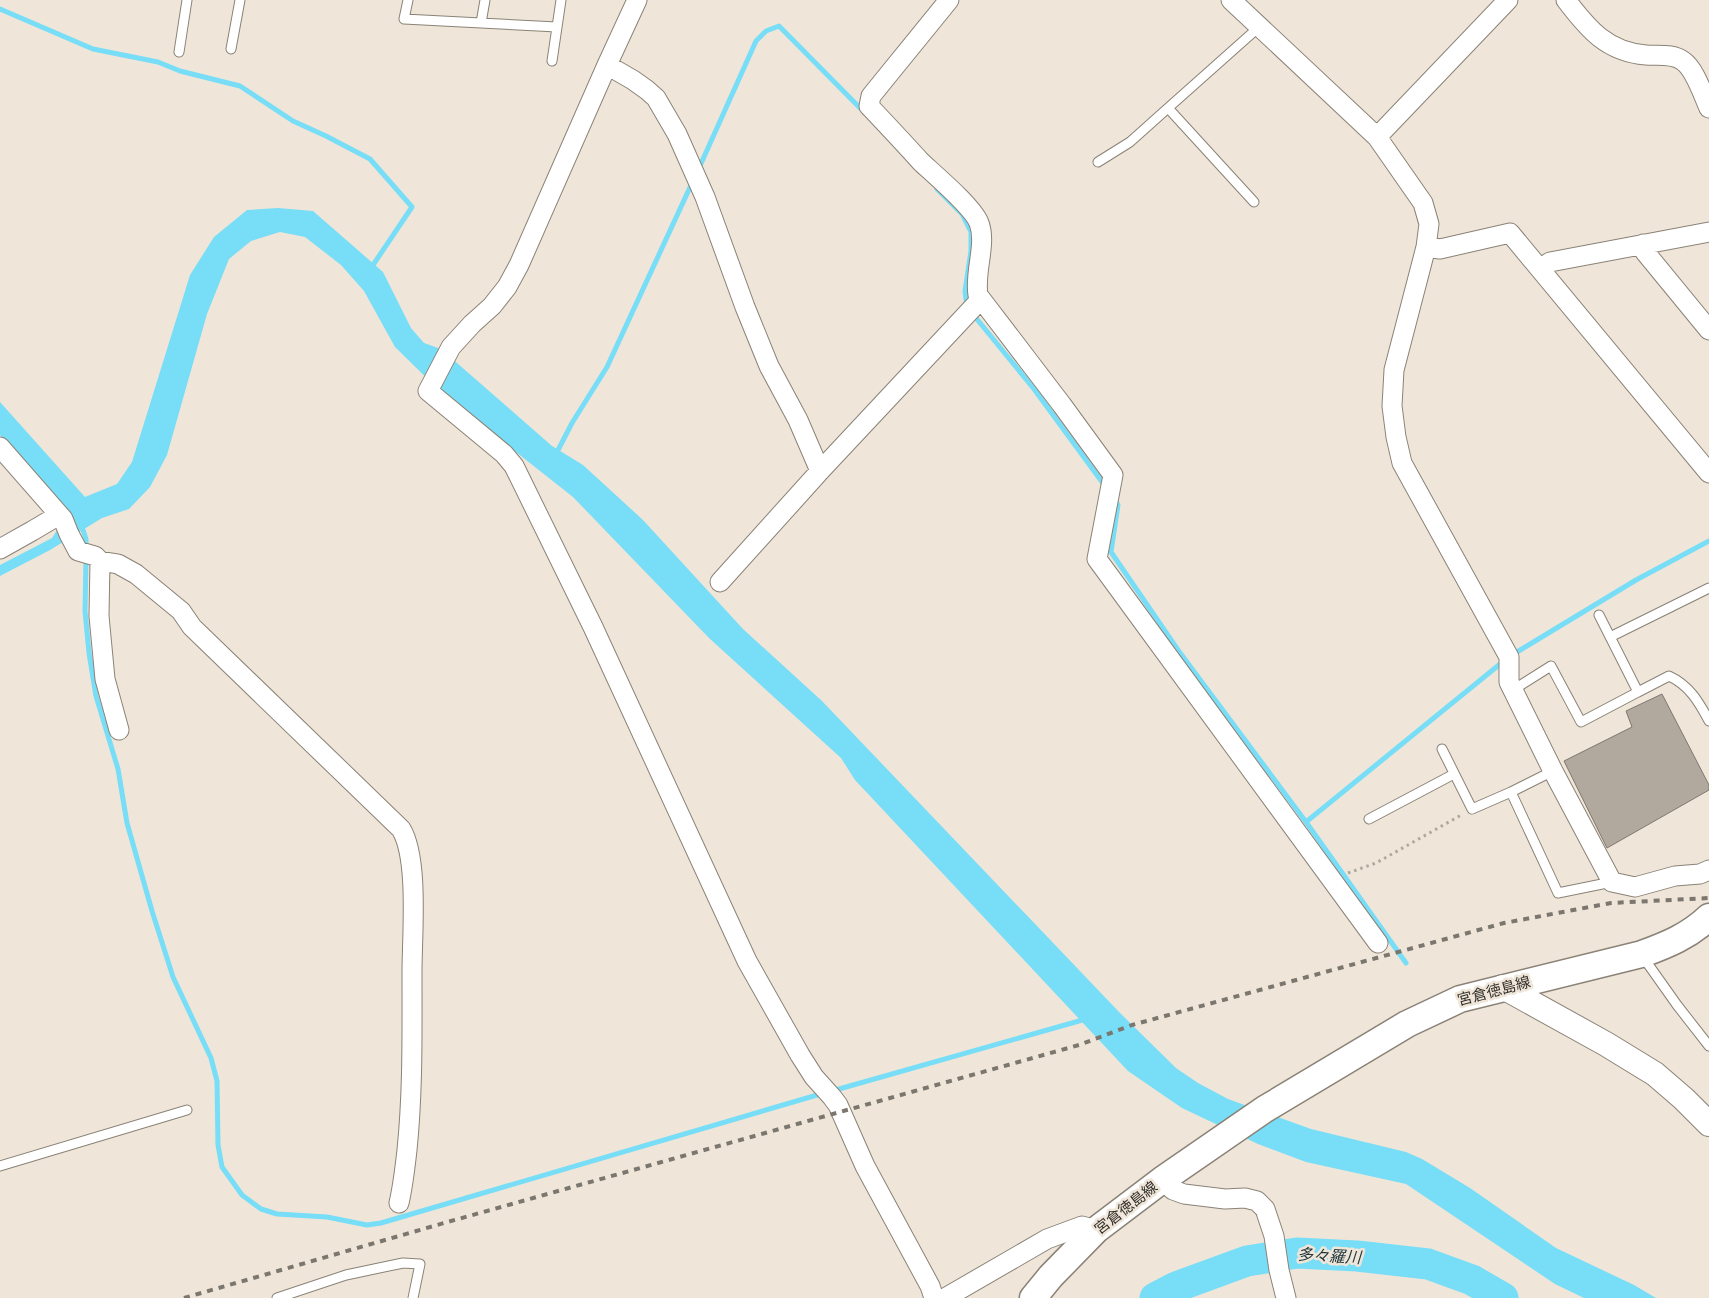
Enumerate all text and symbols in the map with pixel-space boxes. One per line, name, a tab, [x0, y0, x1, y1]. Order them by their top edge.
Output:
street label: 宮倉徳島線	[1455, 973, 1533, 1009]
street label: 宮倉徳島線	[1091, 1178, 1161, 1238]
water label: 多々羅川	[1297, 1245, 1363, 1267]

